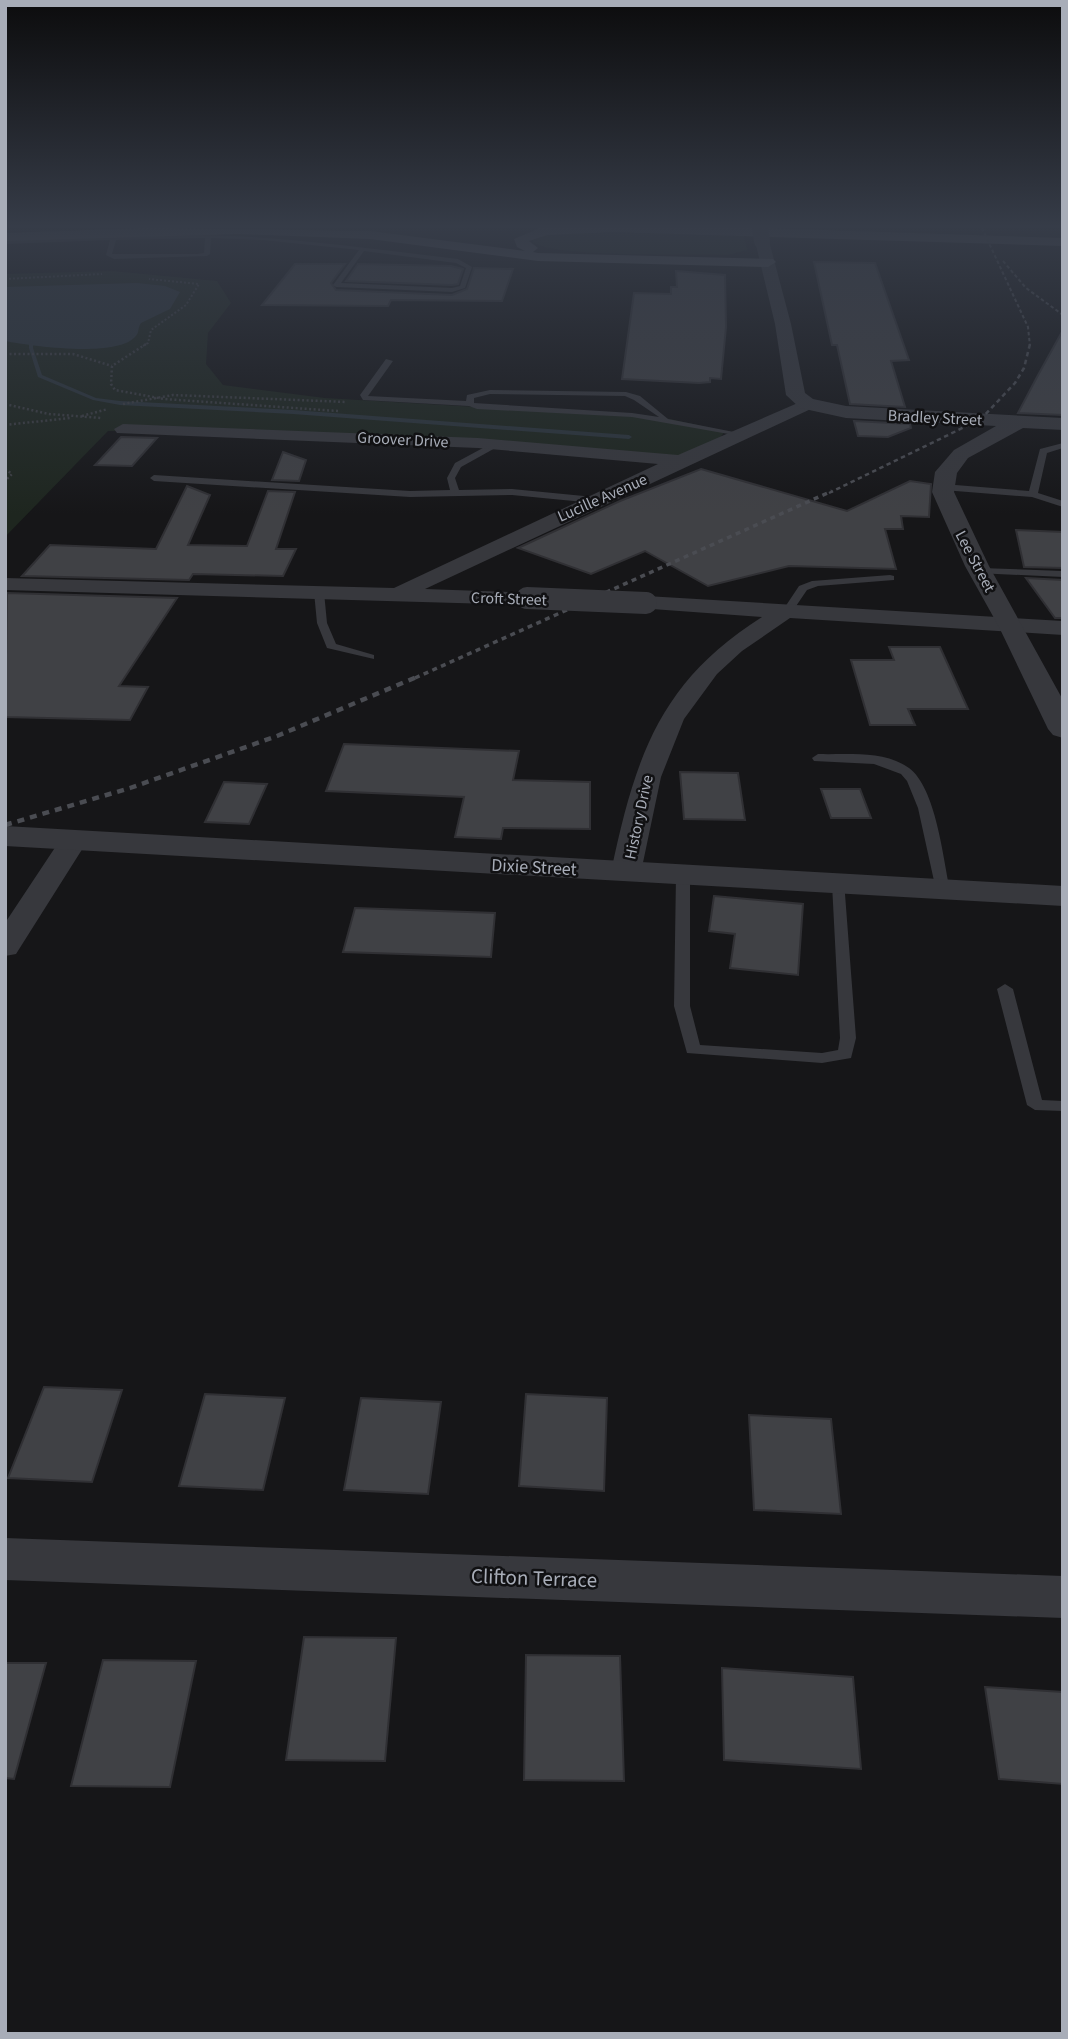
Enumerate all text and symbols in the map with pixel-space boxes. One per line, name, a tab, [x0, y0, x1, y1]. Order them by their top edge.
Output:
street label: Bradley Street	[887, 405, 983, 431]
street label: Groover Drive	[357, 427, 449, 453]
street label: Lucille Avenue	[554, 468, 651, 528]
street label: Lee Street	[950, 527, 1001, 597]
street label: Croft Street	[471, 587, 548, 611]
street label: History Drive	[619, 773, 659, 862]
street label: Dixie Street	[491, 853, 577, 882]
street label: Clifton Terrace	[470, 1561, 598, 1595]

